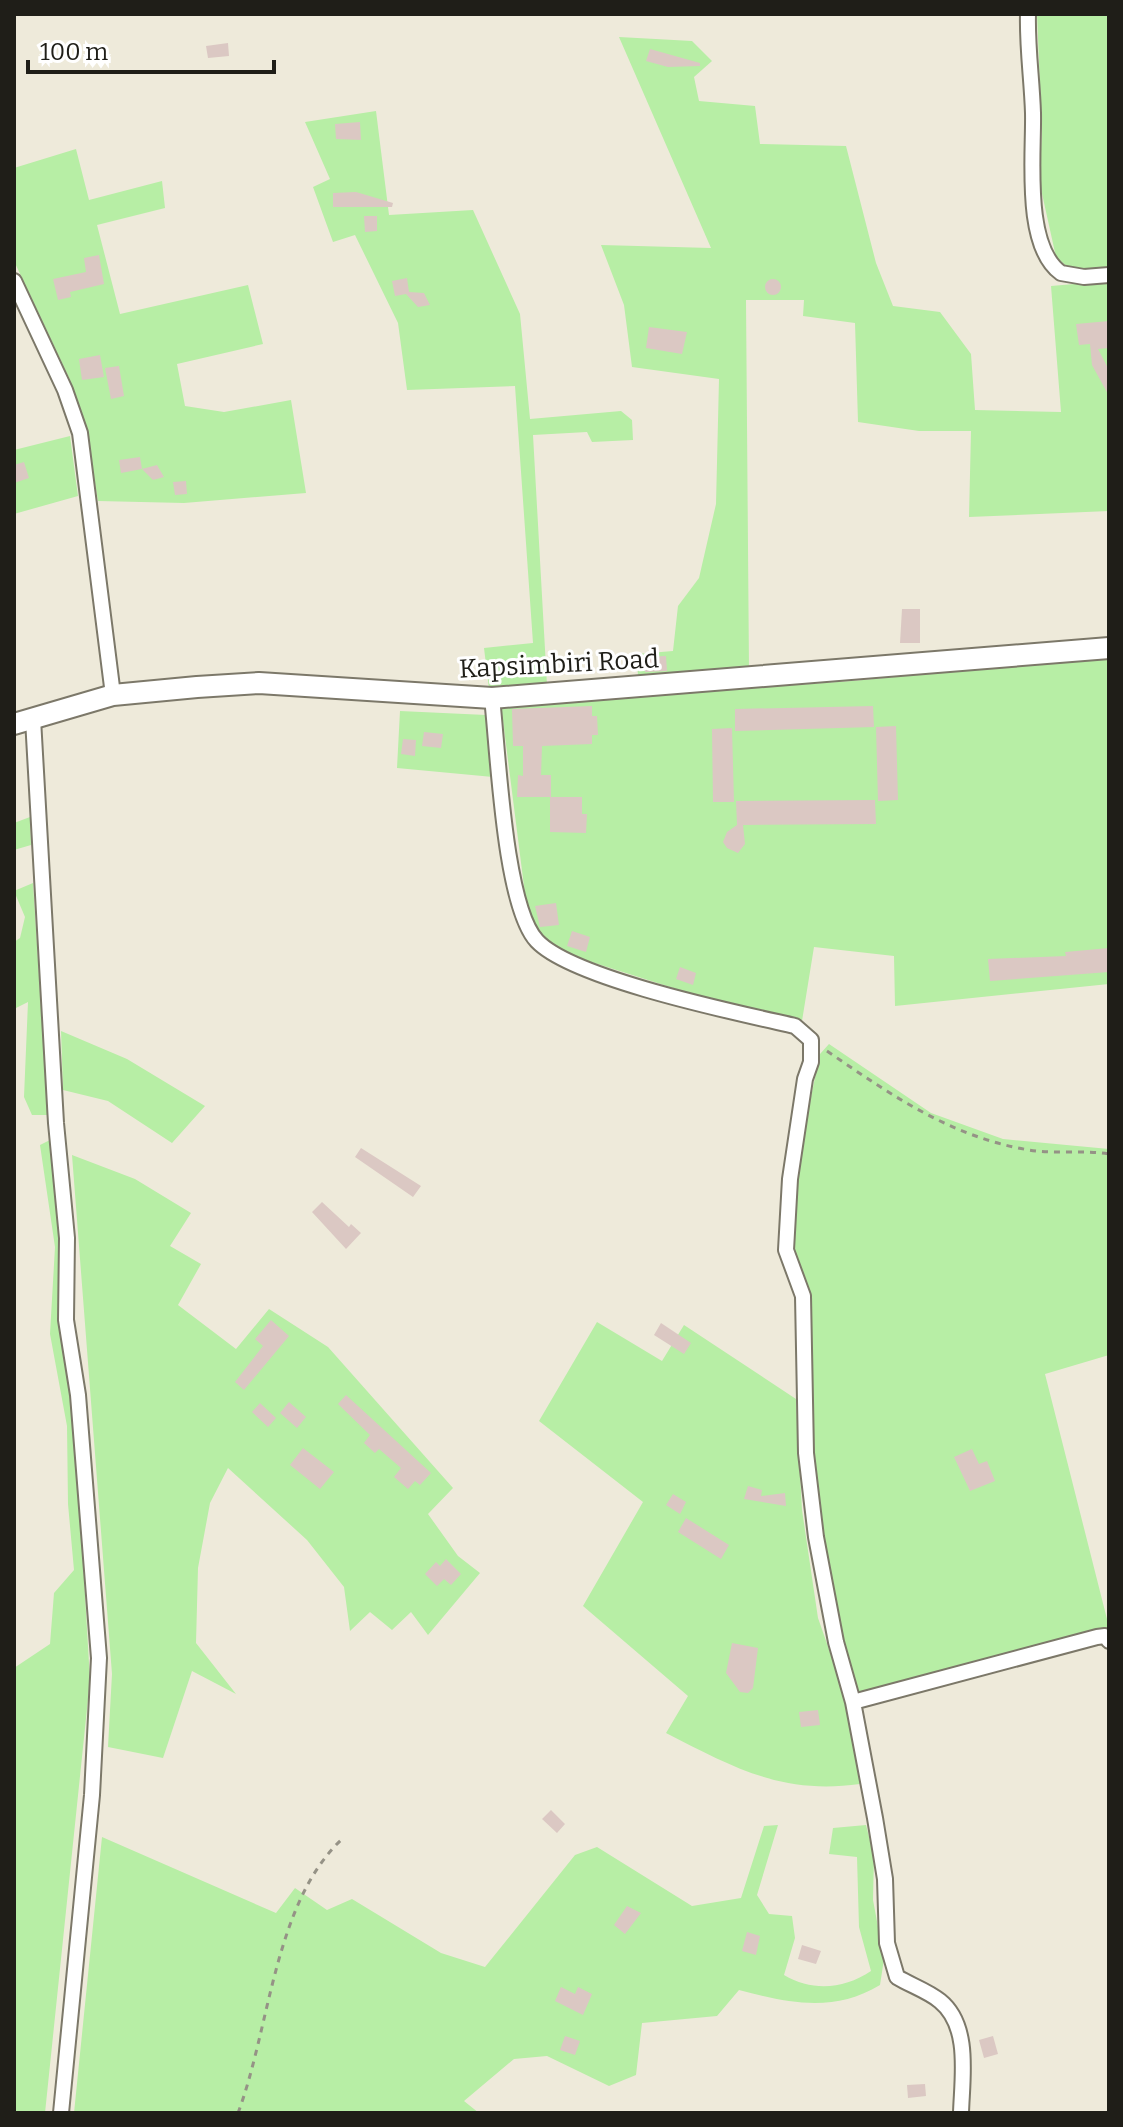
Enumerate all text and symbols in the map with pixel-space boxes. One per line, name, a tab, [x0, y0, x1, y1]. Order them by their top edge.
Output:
scale bar	[28, 24, 274, 74]
text: 100 m	[40, 38, 108, 66]
street label: Kapsimbiri Road	[458, 643, 660, 685]

